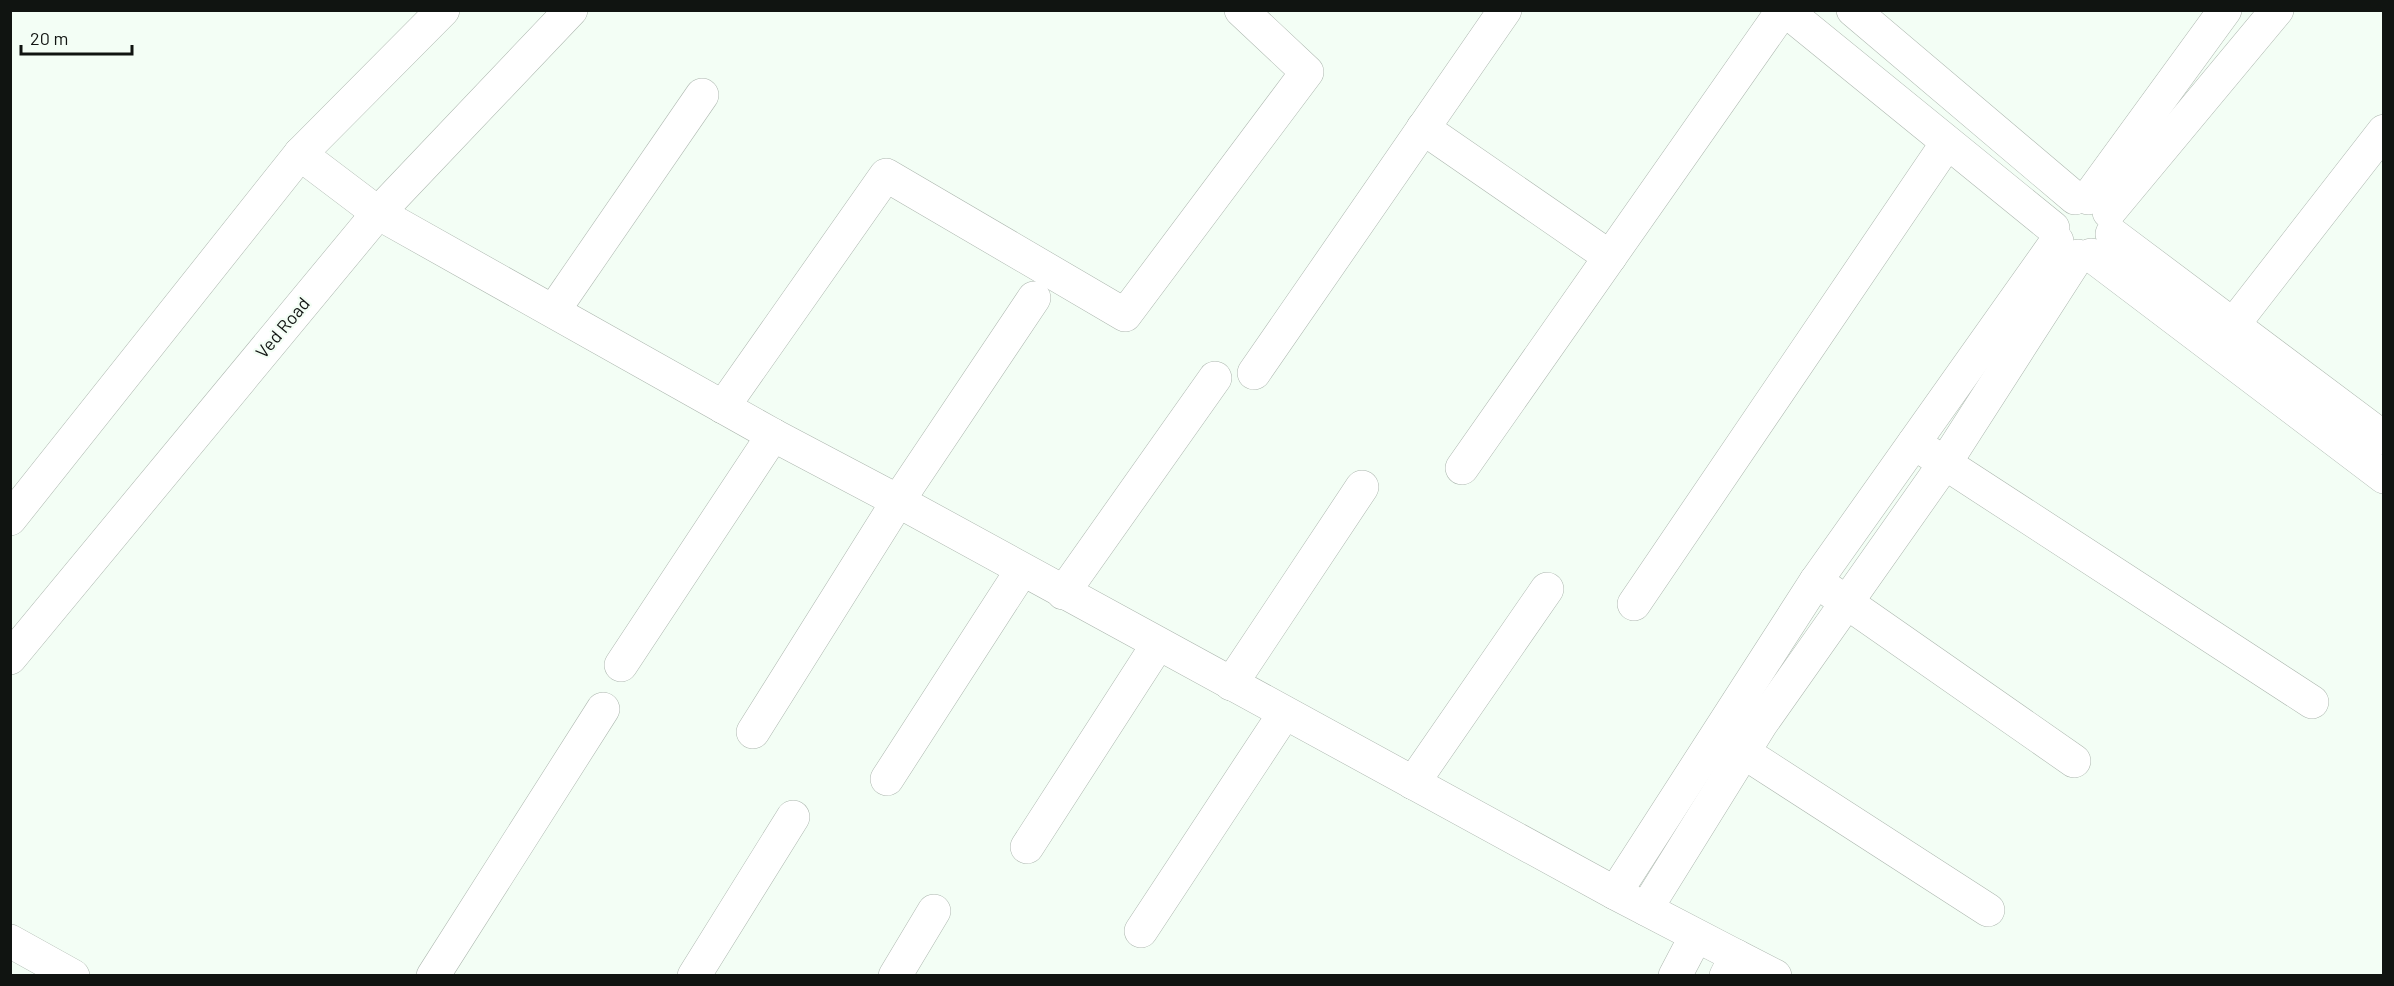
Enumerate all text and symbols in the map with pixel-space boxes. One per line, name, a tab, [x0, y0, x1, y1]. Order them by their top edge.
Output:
scale bar	[21, 18, 132, 56]
text: 20 m	[30, 27, 68, 49]
street label: Ved Road	[250, 292, 314, 362]

